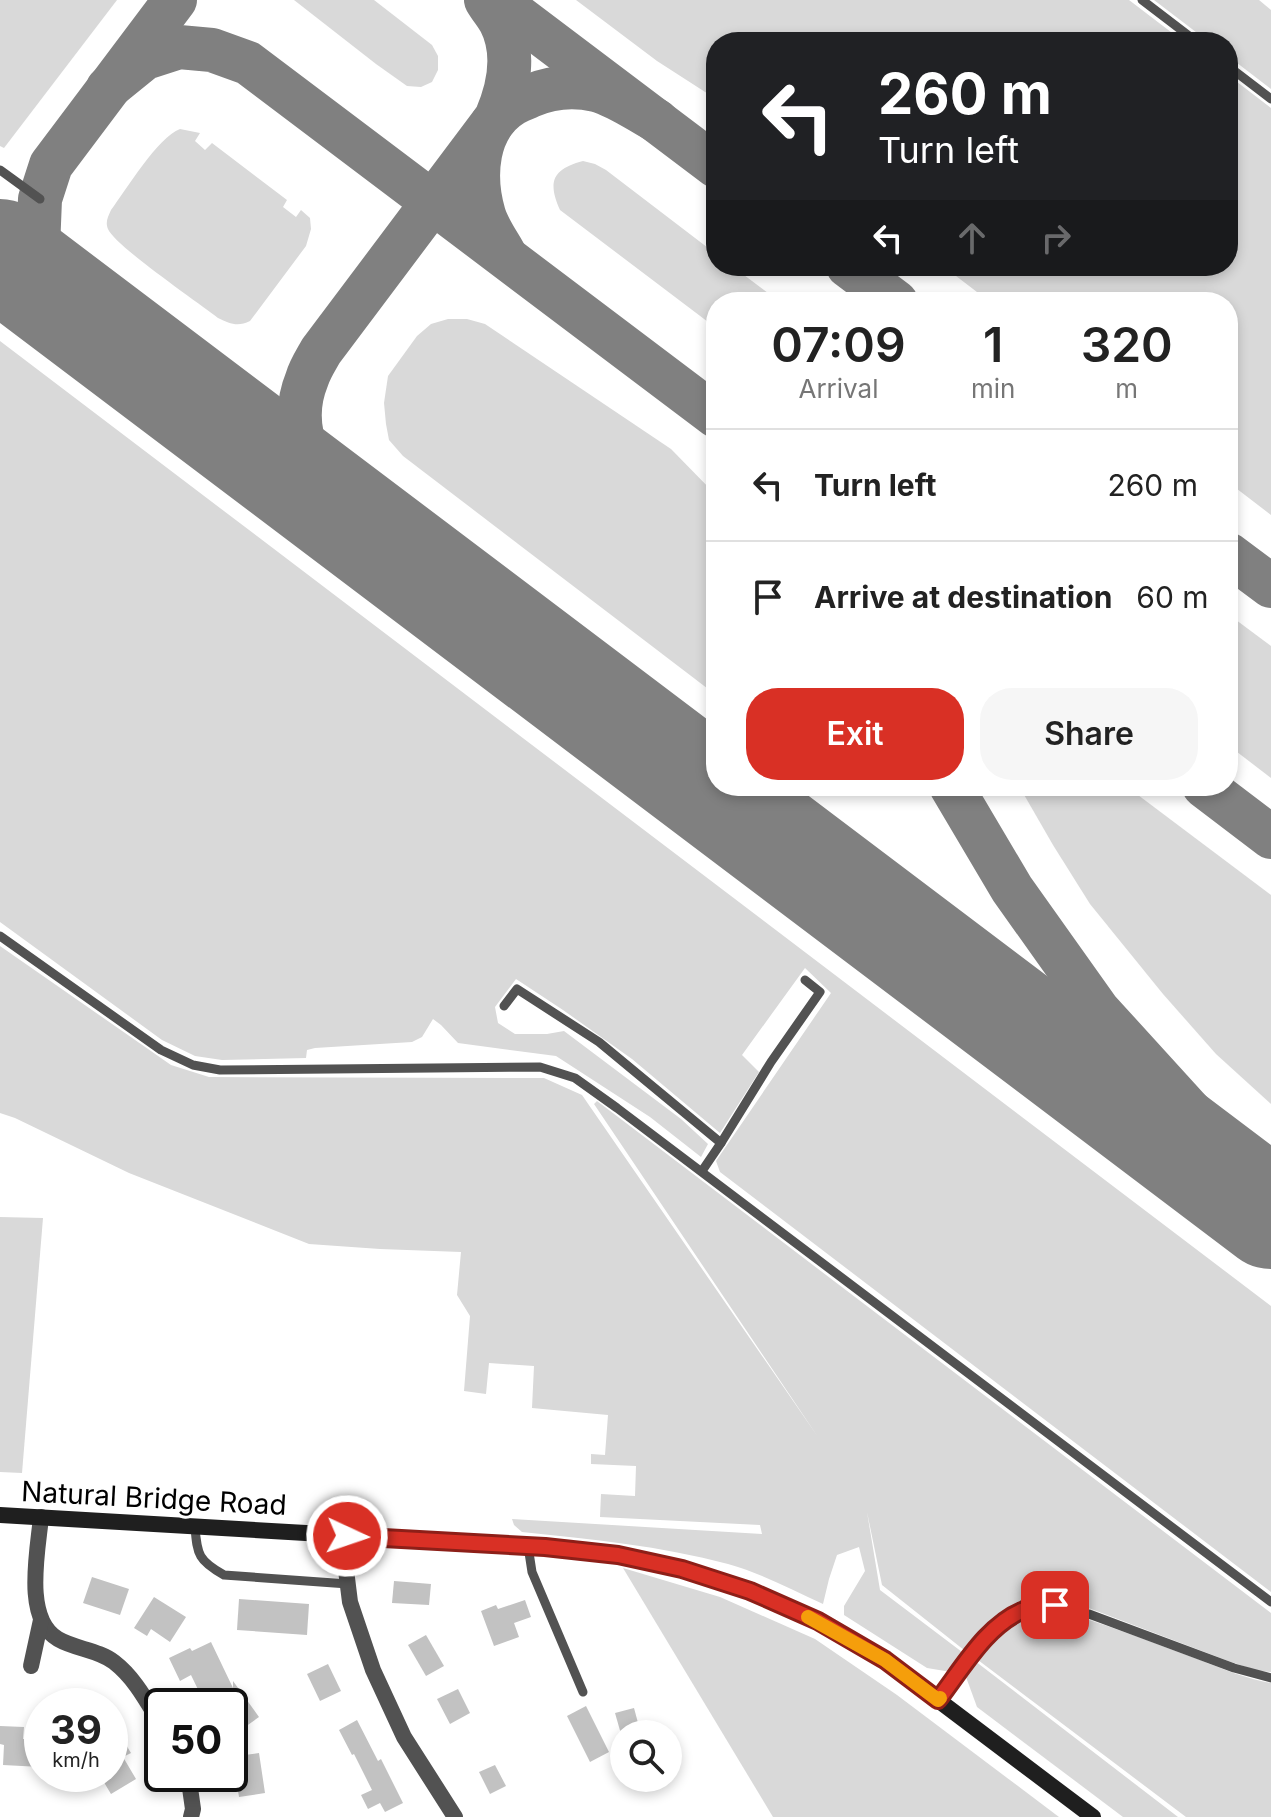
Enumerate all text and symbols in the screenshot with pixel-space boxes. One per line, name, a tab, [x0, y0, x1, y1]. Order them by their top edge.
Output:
text: 260 m	[878, 60, 1052, 128]
icon: left	[746, 64, 850, 168]
text: Turn left	[878, 128, 1019, 172]
icon: left	[866, 216, 910, 260]
icon: ahead	[950, 216, 994, 260]
icon: right	[1034, 216, 1078, 260]
text: 07:09	[771, 315, 906, 374]
text: 1	[983, 315, 1003, 374]
text: 320	[1081, 315, 1173, 374]
text: Arrival	[798, 373, 878, 404]
text: min	[971, 373, 1015, 404]
text: m	[1115, 373, 1138, 404]
icon: left	[746, 463, 790, 507]
text: Turn left	[814, 467, 936, 503]
text: 260 m	[1107, 467, 1198, 503]
icon: arrive	[746, 575, 790, 619]
text: Arrive at destination	[814, 579, 1112, 615]
text: 60 m	[1136, 579, 1209, 615]
button: Exit	[746, 688, 964, 780]
button: Share	[980, 688, 1198, 780]
street label: Natural Bridge Road	[20, 1474, 288, 1522]
position arrow	[305, 1494, 389, 1578]
pin	[1021, 1571, 1089, 1639]
icon: arrive	[1033, 1583, 1077, 1627]
speed limit sign: 50	[144, 1688, 248, 1792]
text: 39	[50, 1705, 102, 1754]
map controls	[610, 1720, 682, 1792]
button: search	[610, 1720, 682, 1792]
text: km/h	[52, 1748, 100, 1772]

